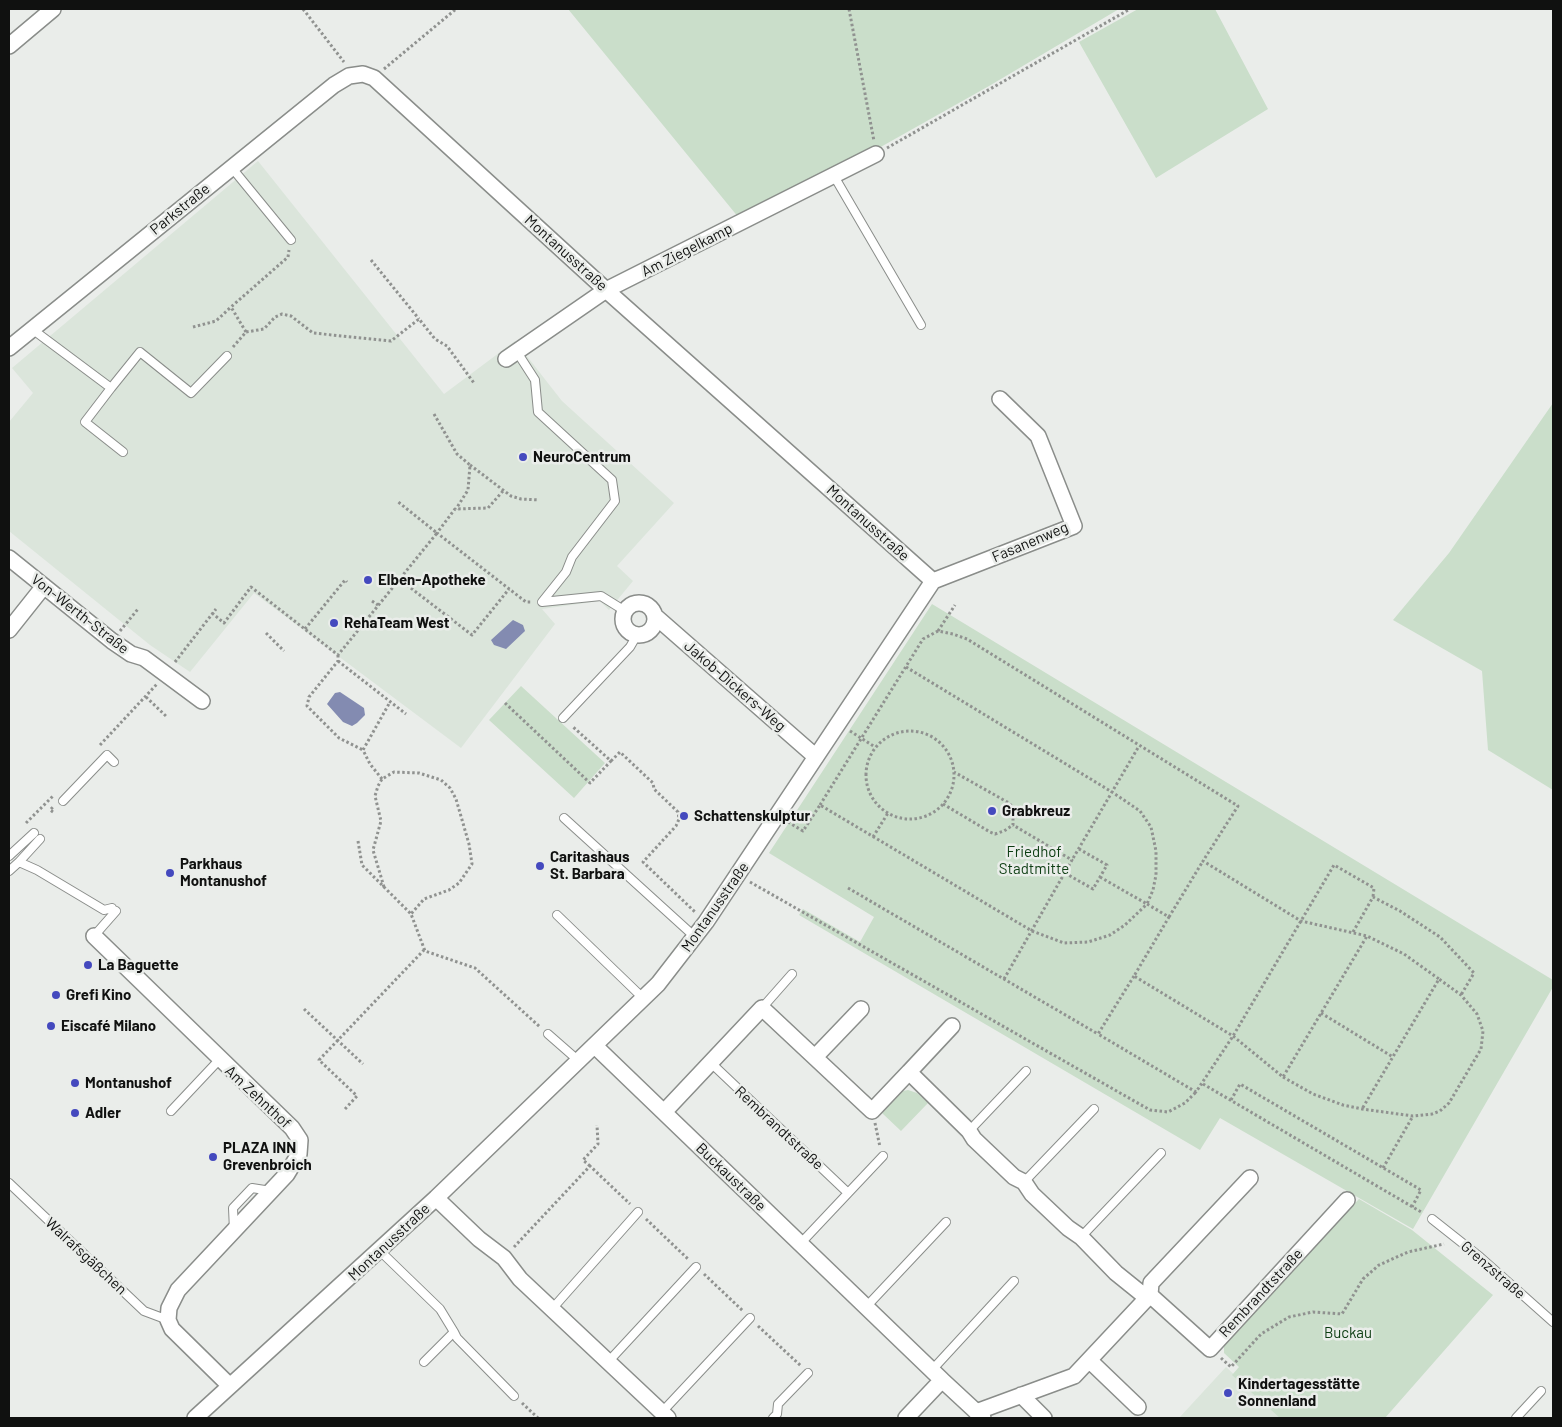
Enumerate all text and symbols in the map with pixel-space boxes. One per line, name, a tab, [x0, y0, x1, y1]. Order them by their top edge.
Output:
street label: Parkstraße	[147, 180, 213, 238]
street label: Montanusstraße	[521, 211, 611, 295]
street label: Am Ziegelkamp	[638, 219, 736, 281]
place label: NeuroCentrum	[533, 448, 631, 466]
marker: NeuroCentrum	[517, 451, 529, 463]
street label: Montanusstraße	[823, 481, 913, 565]
street label: Fasanenweg	[989, 518, 1071, 566]
street label: Von-Werth-Straße	[27, 570, 133, 658]
place label: Elben-Apotheke	[378, 571, 486, 589]
marker: Elben-Apotheke	[362, 574, 374, 586]
place label: RehaTeam West	[344, 614, 449, 632]
marker: RehaTeam West	[328, 617, 340, 629]
street label: Jakob-Dickers-Weg	[680, 637, 790, 735]
place label: Grabkreuz	[1002, 802, 1070, 820]
marker: Grabkreuz	[986, 805, 998, 817]
place label: Schattenskulptur	[694, 807, 810, 825]
marker: Schattenskulptur	[678, 810, 690, 822]
park label: Friedhof Stadtmitte	[999, 843, 1069, 878]
place label: Caritashaus St. Barbara	[550, 848, 630, 883]
place label: Parkhaus Montanushof	[180, 855, 267, 890]
street label: Montanusstraße	[677, 859, 753, 955]
marker: Caritashaus St. Barbara	[534, 860, 546, 872]
marker: Parkhaus Montanushof	[164, 867, 176, 879]
place label: La Baguette	[98, 956, 179, 974]
marker: La Baguette	[82, 959, 94, 971]
place label: Grefi Kino	[66, 986, 131, 1004]
marker: Grefi Kino	[50, 989, 62, 1001]
place label: Eiscafé Milano	[61, 1017, 156, 1035]
marker: Eiscafé Milano	[45, 1020, 57, 1032]
street label: Am Zehnthof	[221, 1062, 295, 1132]
place label: Montanushof	[85, 1074, 172, 1092]
marker: Montanushof	[69, 1077, 81, 1089]
street label: Rembrandtstraße	[731, 1082, 827, 1174]
place label: Adler	[85, 1104, 121, 1122]
marker: Adler	[69, 1107, 81, 1119]
place label: PLAZA INN Grevenbroich	[223, 1139, 312, 1174]
street label: Buckaustraße	[692, 1139, 770, 1215]
marker: PLAZA INN Grevenbroich	[207, 1151, 219, 1163]
street label: Montanusstraße	[344, 1200, 434, 1284]
street label: Walrafsgäßchen	[42, 1214, 130, 1298]
street label: Grenzstraße	[1457, 1237, 1529, 1303]
street label: Rembrandtstraße	[1215, 1245, 1307, 1341]
park label: Buckau	[1324, 1324, 1372, 1342]
place label: Kindertagesstätte Sonnenland	[1238, 1375, 1360, 1410]
marker: Kindertagesstätte Sonnenland	[1222, 1387, 1234, 1399]

